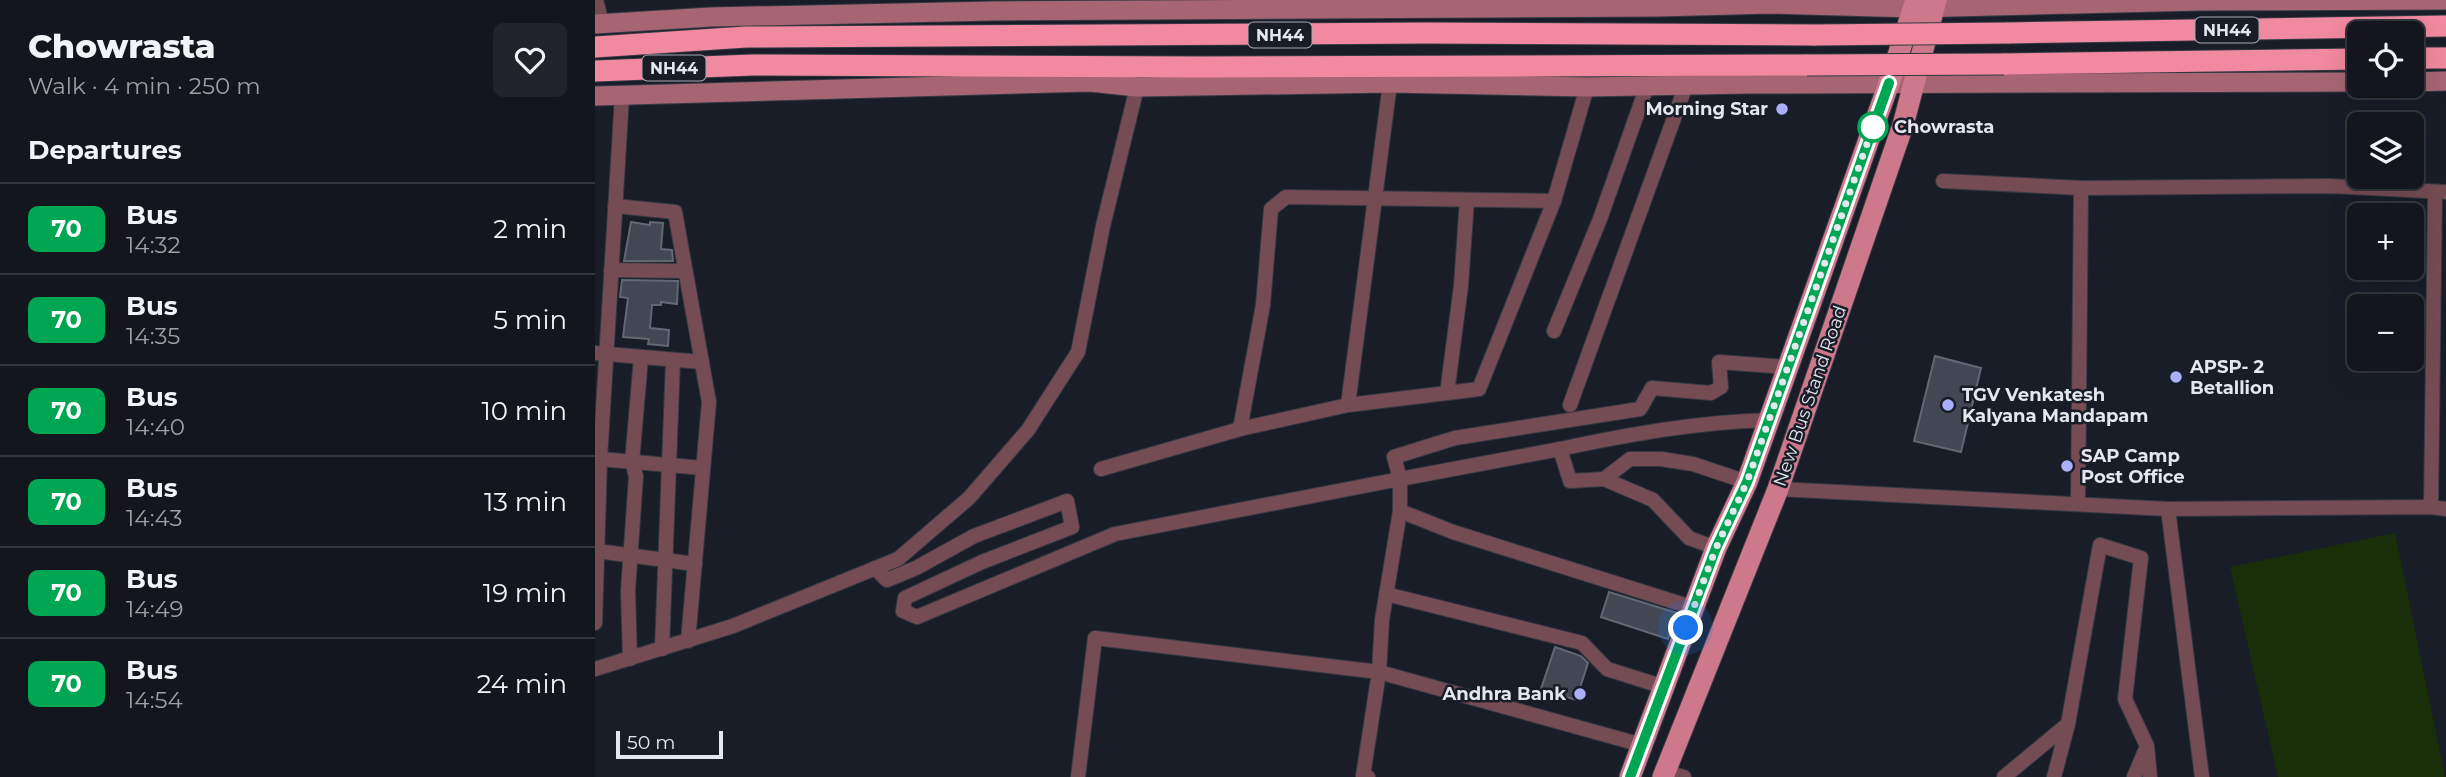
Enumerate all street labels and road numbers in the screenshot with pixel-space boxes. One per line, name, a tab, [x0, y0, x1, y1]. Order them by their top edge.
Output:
road number: NH44	[2195, 18, 2259, 42]
road number: NH44	[1249, 22, 1311, 48]
road number: NH44	[643, 55, 705, 80]
street label: New Bus Stand Road	[1769, 303, 1851, 489]

